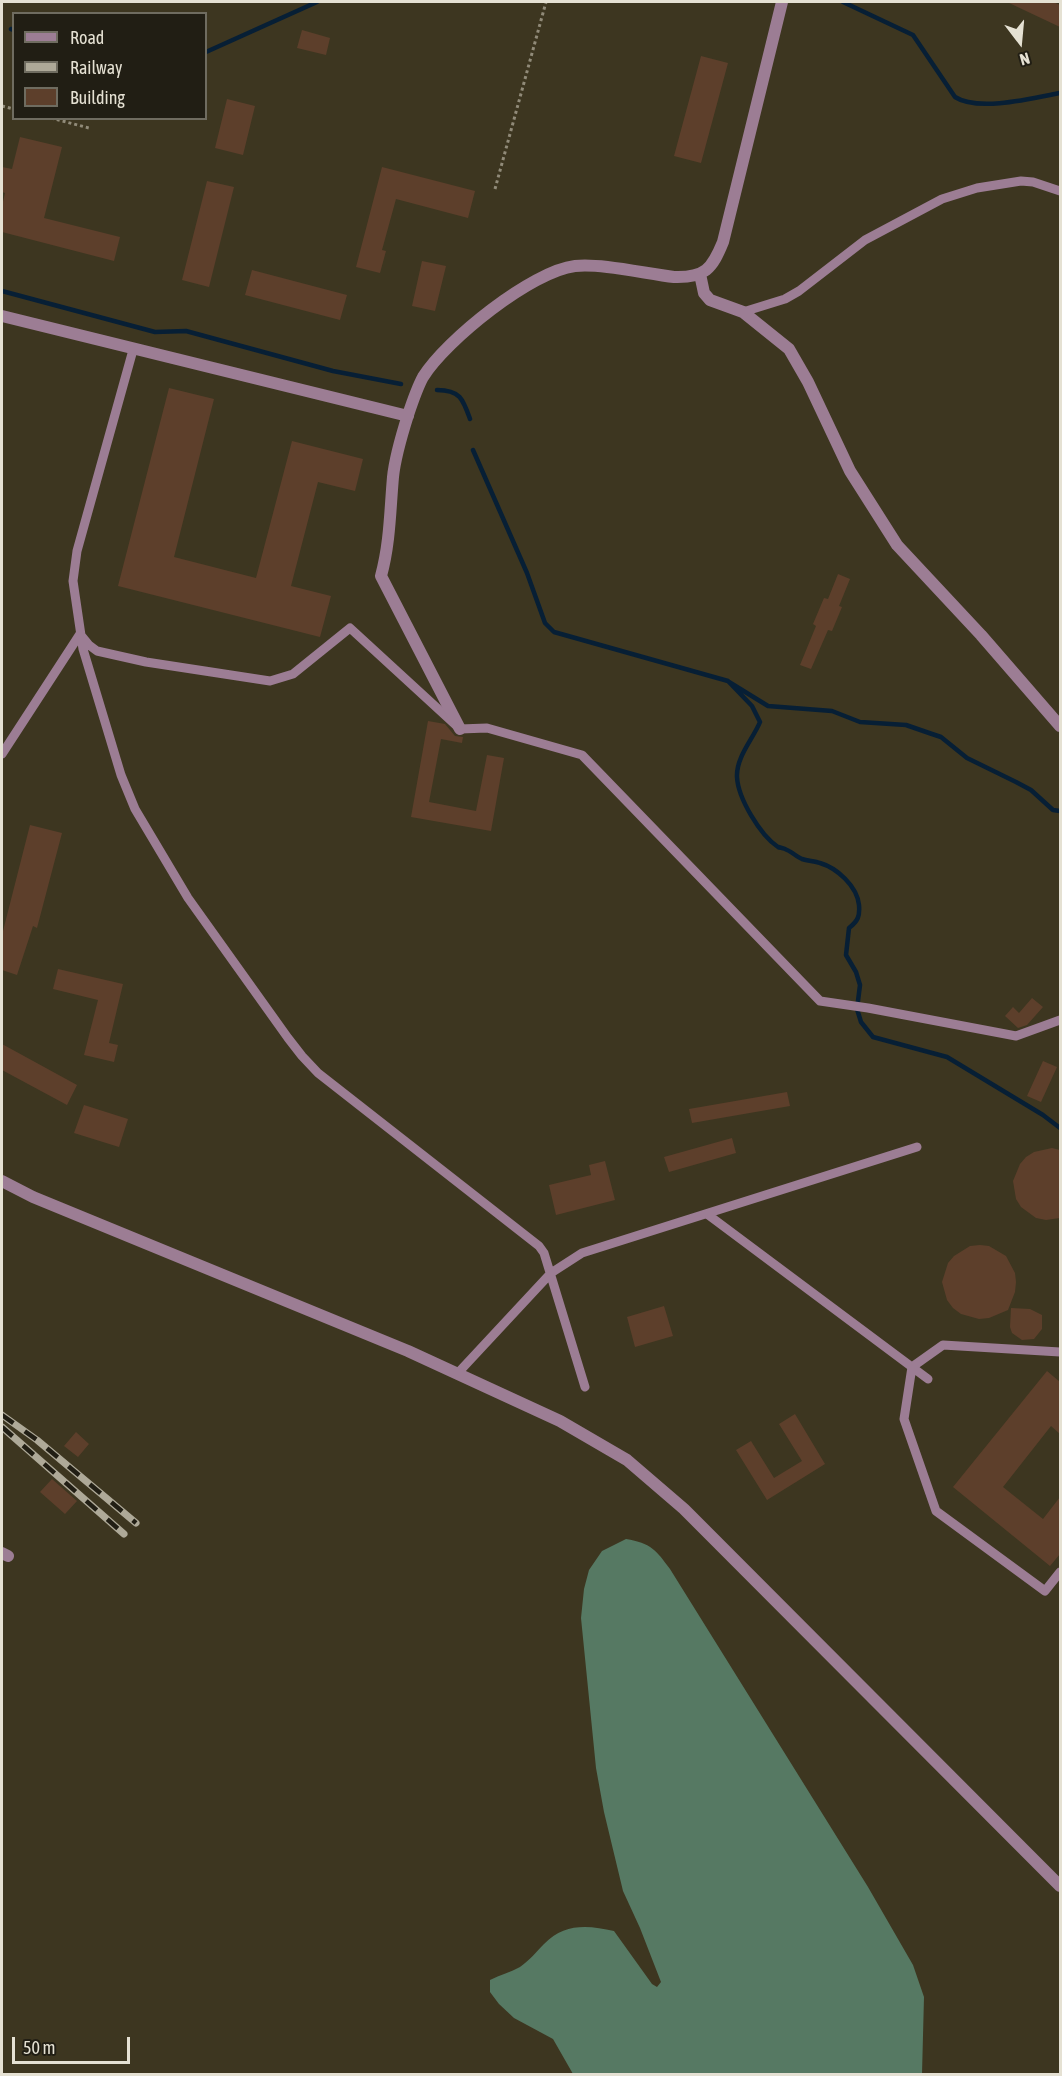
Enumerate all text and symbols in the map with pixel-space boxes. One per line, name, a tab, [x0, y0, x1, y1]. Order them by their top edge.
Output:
legend	[12, 12, 207, 120]
north arrow	[990, 12, 1050, 72]
text: Road	[70, 27, 104, 48]
text: N	[1018, 49, 1032, 69]
text: Railway	[70, 57, 122, 78]
text: Building	[70, 87, 125, 108]
scale bar	[15, 2025, 134, 2063]
text: 50 m	[23, 2037, 55, 2058]

